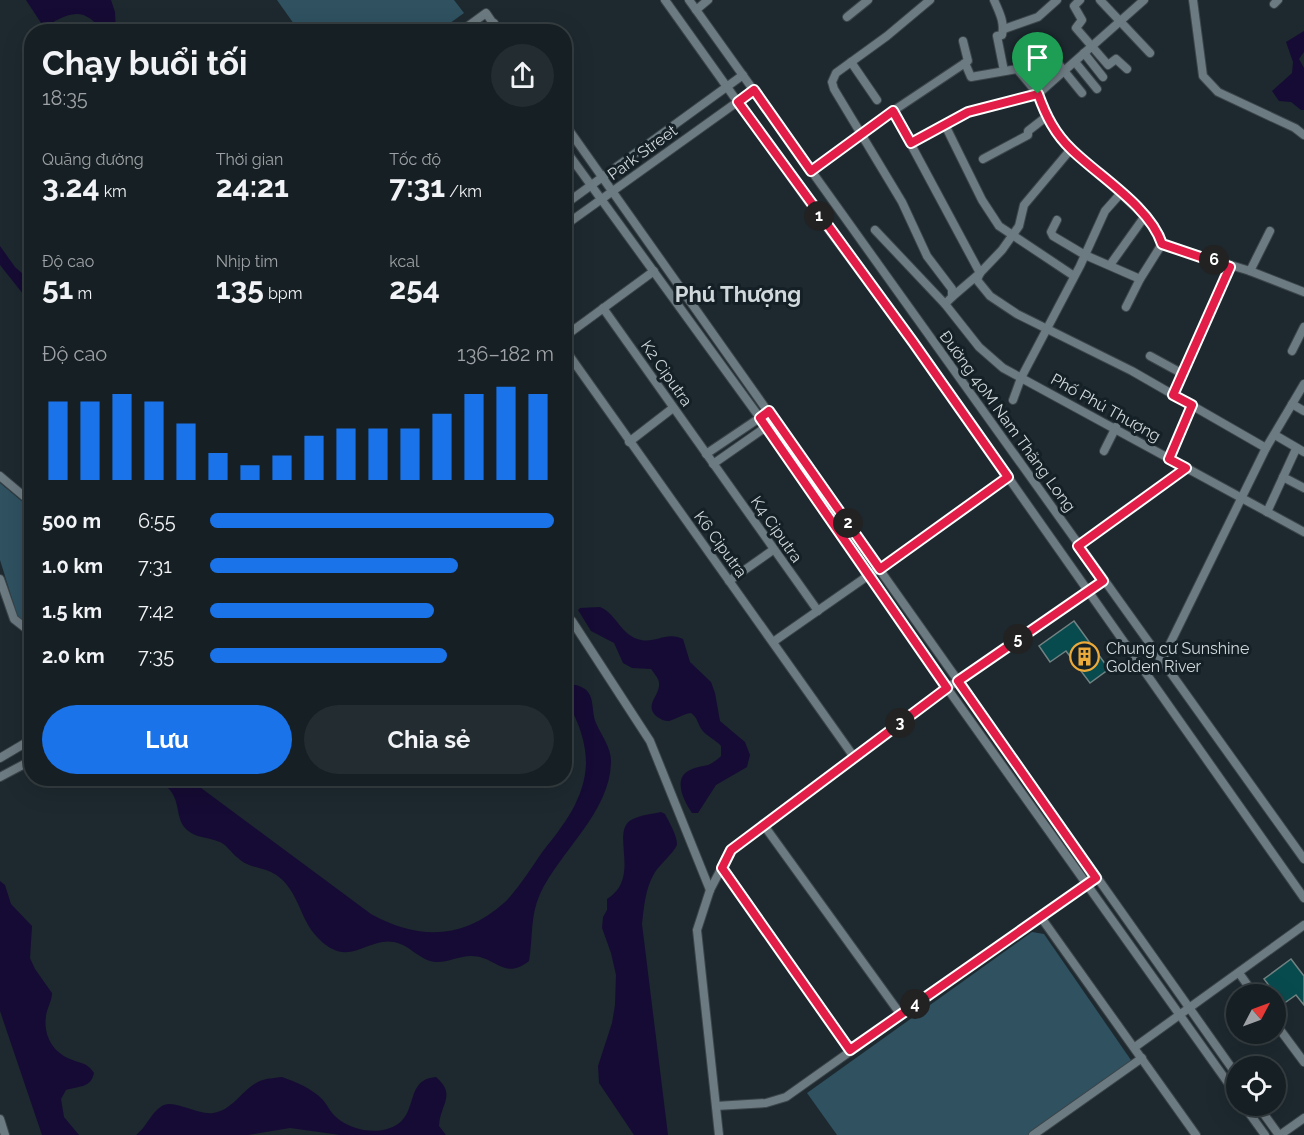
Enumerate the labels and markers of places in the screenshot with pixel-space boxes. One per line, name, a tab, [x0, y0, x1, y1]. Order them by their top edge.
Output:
pin	[1012, 32, 1063, 94]
pin: 1	[804, 201, 834, 231]
pin: 6	[1199, 245, 1229, 275]
pin: 2	[833, 508, 863, 538]
pin: 5	[1003, 624, 1033, 654]
place label: Chung cư Sunshine Golden River	[1106, 639, 1249, 676]
building icon: Chung cư Sunshine Golden River	[1069, 641, 1101, 673]
pin: 3	[885, 708, 915, 738]
pin: 4	[900, 989, 930, 1019]

